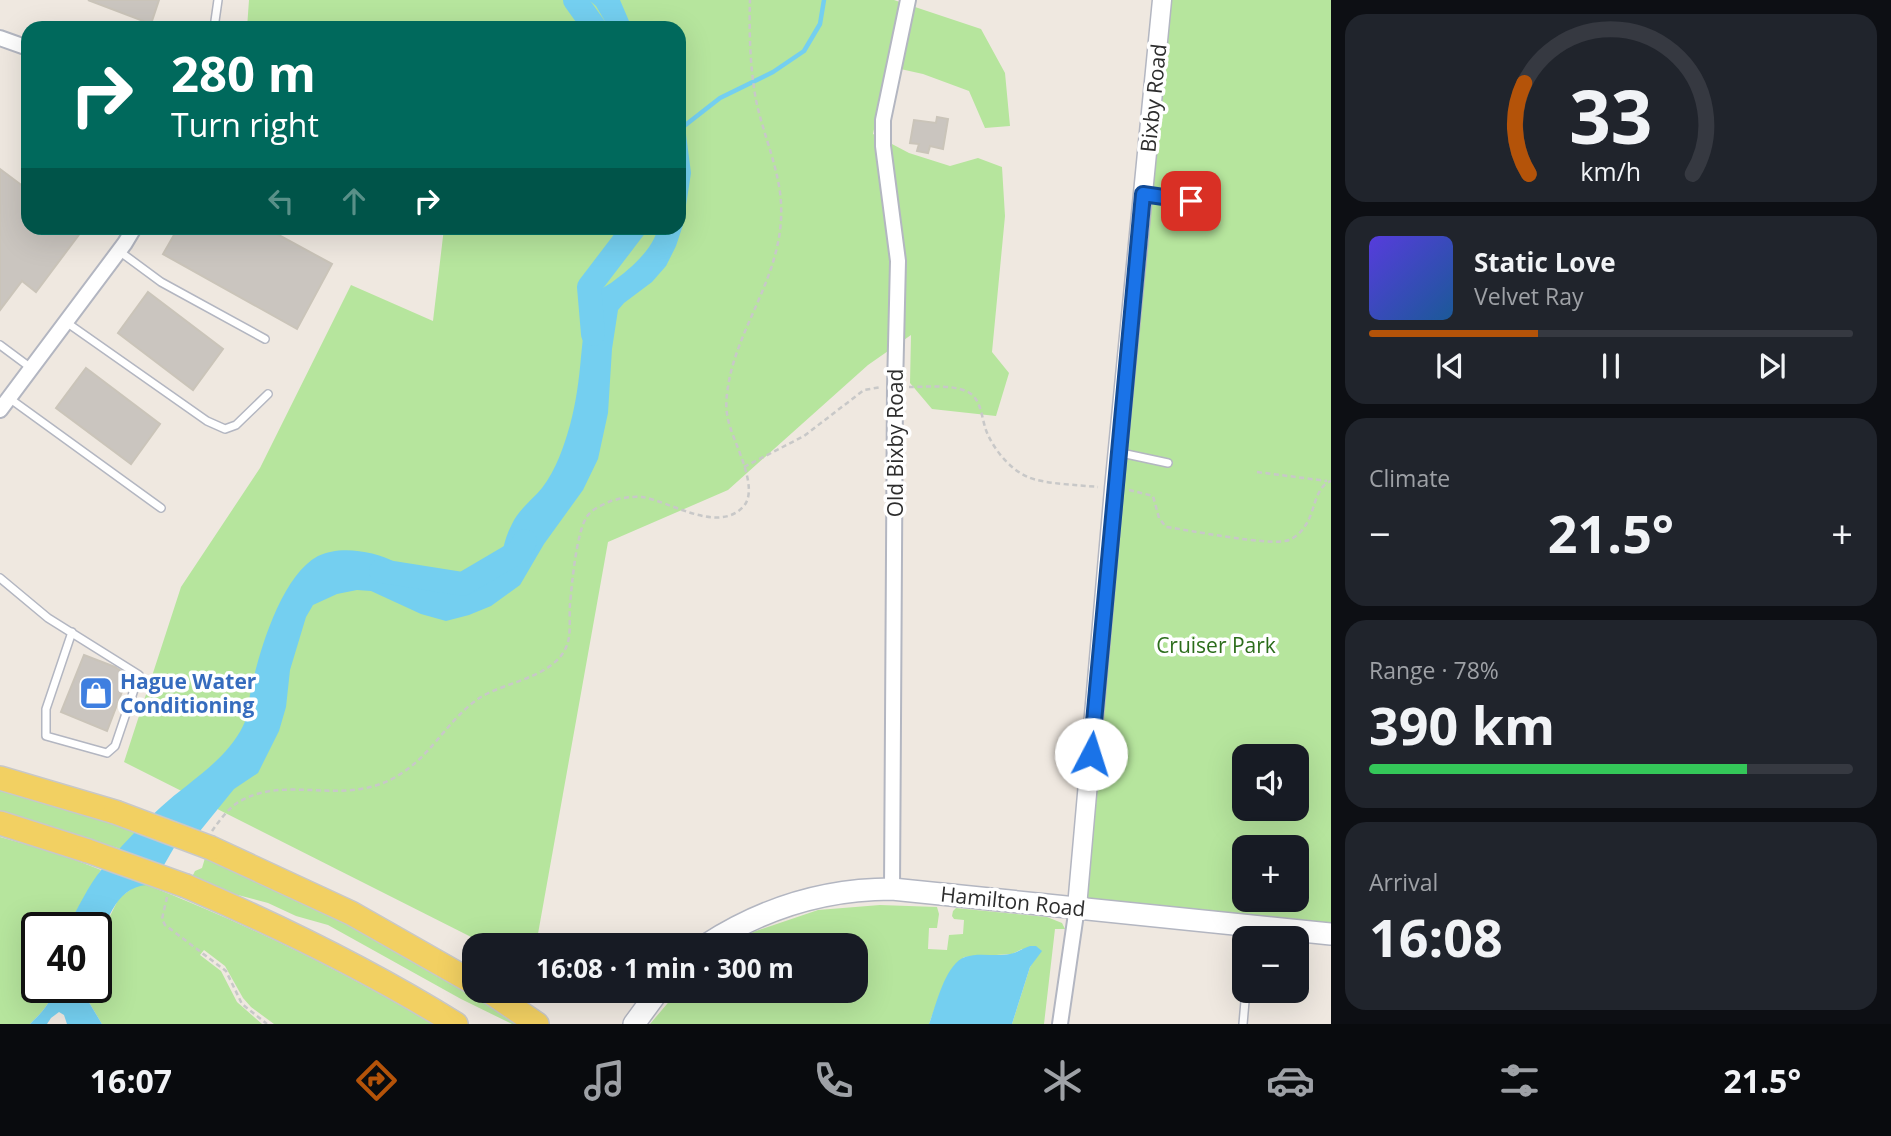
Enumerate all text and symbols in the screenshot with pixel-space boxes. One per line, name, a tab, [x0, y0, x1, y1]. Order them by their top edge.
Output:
text: 280 m	[171, 40, 316, 106]
street label: Bixby Road	[1133, 42, 1173, 154]
icon: right	[56, 49, 147, 140]
text: 33	[1569, 66, 1653, 165]
text: Turn right	[171, 103, 319, 146]
text: km/h	[1581, 154, 1641, 188]
pin	[1161, 171, 1221, 231]
icon: left	[262, 182, 300, 220]
icon: ahead	[335, 182, 373, 220]
icon: right	[408, 182, 446, 220]
icon: arrive	[1172, 182, 1210, 220]
text: Static Love	[1474, 244, 1616, 280]
text: Velvet Ray	[1474, 280, 1584, 312]
icon: previous	[1431, 347, 1469, 385]
icon: pause	[1592, 347, 1630, 385]
icon: next	[1753, 347, 1791, 385]
street label: Old Bixby Road	[881, 369, 909, 517]
text: Climate	[1369, 462, 1450, 494]
text: 21.5°	[1548, 497, 1674, 568]
text: −	[1369, 507, 1391, 559]
text: +	[1831, 507, 1853, 559]
park label: Cruiser Park	[1156, 631, 1276, 659]
text: Range · 78%	[1369, 654, 1499, 686]
place label: Hague Water Conditioning	[120, 667, 257, 719]
shop icon: Hague Water Conditioning	[77, 674, 115, 712]
text: 390 km	[1369, 689, 1555, 760]
position arrow	[1054, 717, 1128, 791]
map controls	[1232, 744, 1309, 1003]
button: sound	[1232, 744, 1309, 821]
button: +	[1232, 835, 1309, 912]
text: Arrival	[1369, 866, 1438, 898]
street label: Hamilton Road	[939, 879, 1087, 923]
text: 16:08	[1369, 901, 1503, 972]
speed limit sign: 40	[21, 912, 112, 1003]
button: −	[1232, 926, 1309, 1003]
text: 16:08 · 1 min · 300 m	[536, 950, 794, 986]
icon: directions	[352, 1056, 401, 1105]
icon: music	[580, 1056, 629, 1105]
icon: phone	[809, 1056, 858, 1105]
icon: climate	[1038, 1056, 1087, 1105]
icon: car	[1266, 1056, 1315, 1105]
icon: filters	[1495, 1056, 1544, 1105]
text: 16:07	[90, 1059, 172, 1102]
text: 21.5°	[1723, 1059, 1801, 1102]

